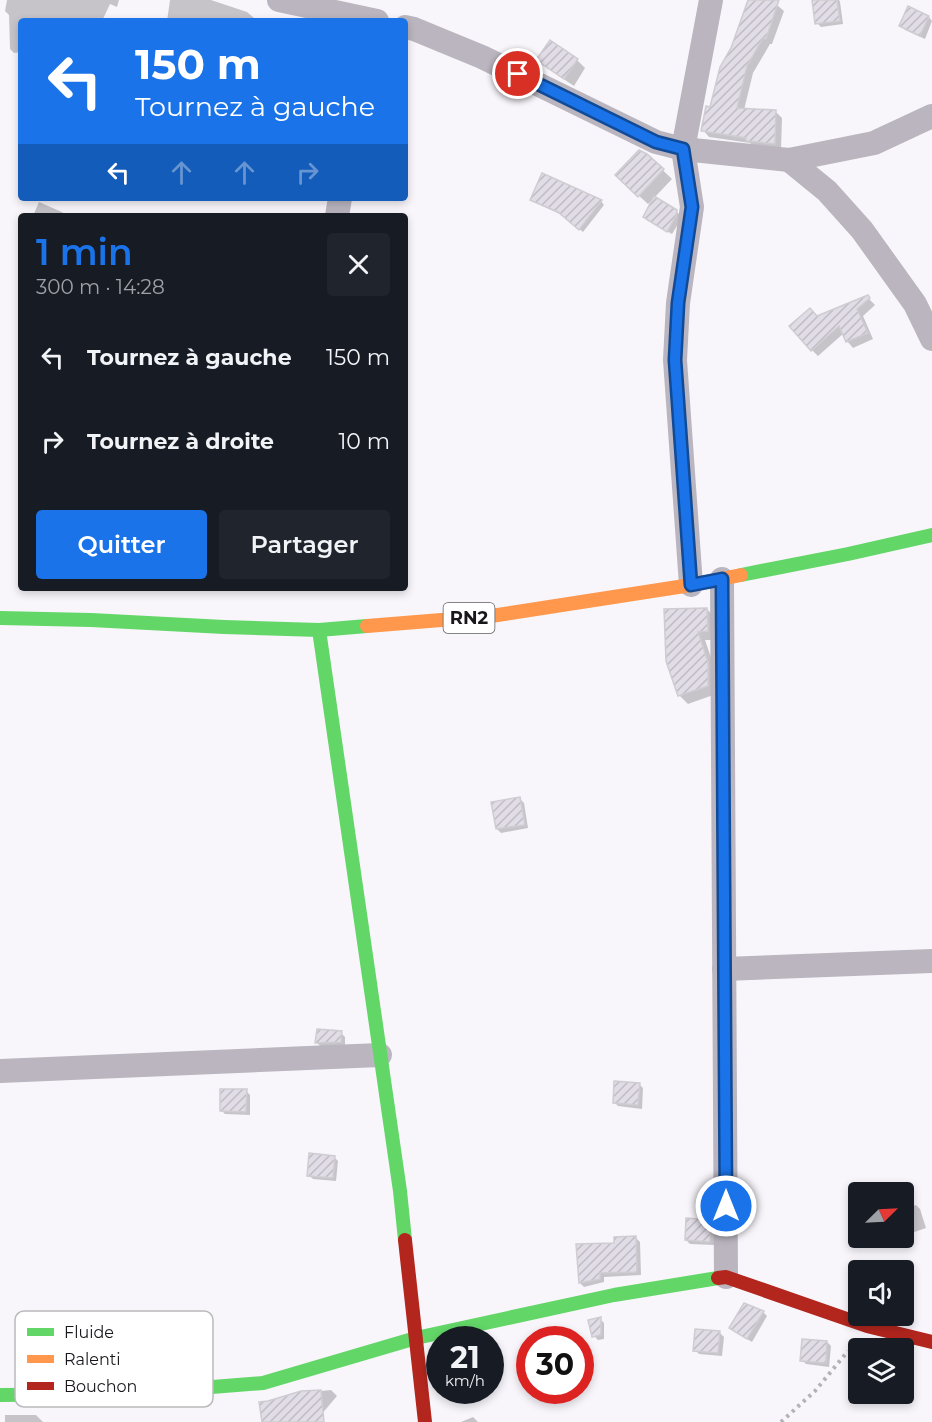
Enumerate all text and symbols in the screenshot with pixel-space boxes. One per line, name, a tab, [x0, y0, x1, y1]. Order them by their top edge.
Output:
text: 150 m	[135, 38, 261, 90]
icon: left	[36, 42, 114, 120]
pin	[492, 48, 543, 99]
icon: arrive	[501, 57, 534, 90]
text: Tournez à gauche	[135, 90, 375, 123]
icon: left	[102, 156, 135, 189]
icon: ahead	[165, 156, 198, 189]
icon: ahead	[228, 156, 261, 189]
icon: right	[291, 156, 324, 189]
text: 1 min	[36, 230, 133, 274]
button: close	[327, 233, 390, 296]
text: 300 m · 14:28	[36, 275, 165, 299]
icon: left	[36, 341, 69, 374]
text: Tournez à gauche	[87, 344, 292, 371]
text: 150 m	[326, 344, 390, 371]
icon: right	[36, 425, 69, 458]
text: Tournez à droite	[87, 428, 274, 455]
text: 10 m	[338, 428, 390, 455]
button: Quitter	[36, 510, 207, 579]
button: Partager	[219, 510, 390, 579]
road number: RN2	[444, 603, 494, 633]
position arrow	[694, 1174, 758, 1238]
north arrow	[848, 1182, 914, 1248]
map controls	[848, 1182, 914, 1404]
button: sound	[848, 1260, 914, 1326]
legend	[15, 1311, 213, 1407]
text: Fluide	[64, 1323, 114, 1342]
speed limit sign: 30	[516, 1326, 594, 1404]
button: layers	[848, 1338, 914, 1404]
text: 21	[450, 1339, 480, 1376]
text: Ralenti	[64, 1350, 121, 1369]
text: km/h	[445, 1371, 485, 1390]
text: Bouchon	[64, 1377, 137, 1396]

